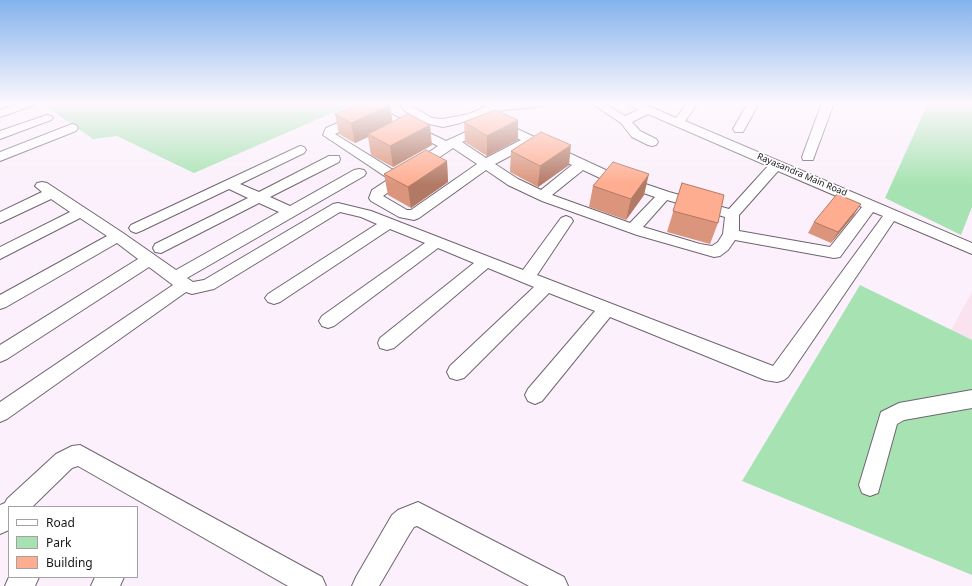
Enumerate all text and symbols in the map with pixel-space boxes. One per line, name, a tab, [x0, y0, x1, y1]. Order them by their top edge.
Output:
street label: Rayasandra Main Road	[755, 151, 849, 199]
legend	[8, 506, 138, 578]
text: Road	[46, 514, 75, 531]
text: Park	[46, 534, 71, 551]
text: Building	[46, 554, 93, 571]

